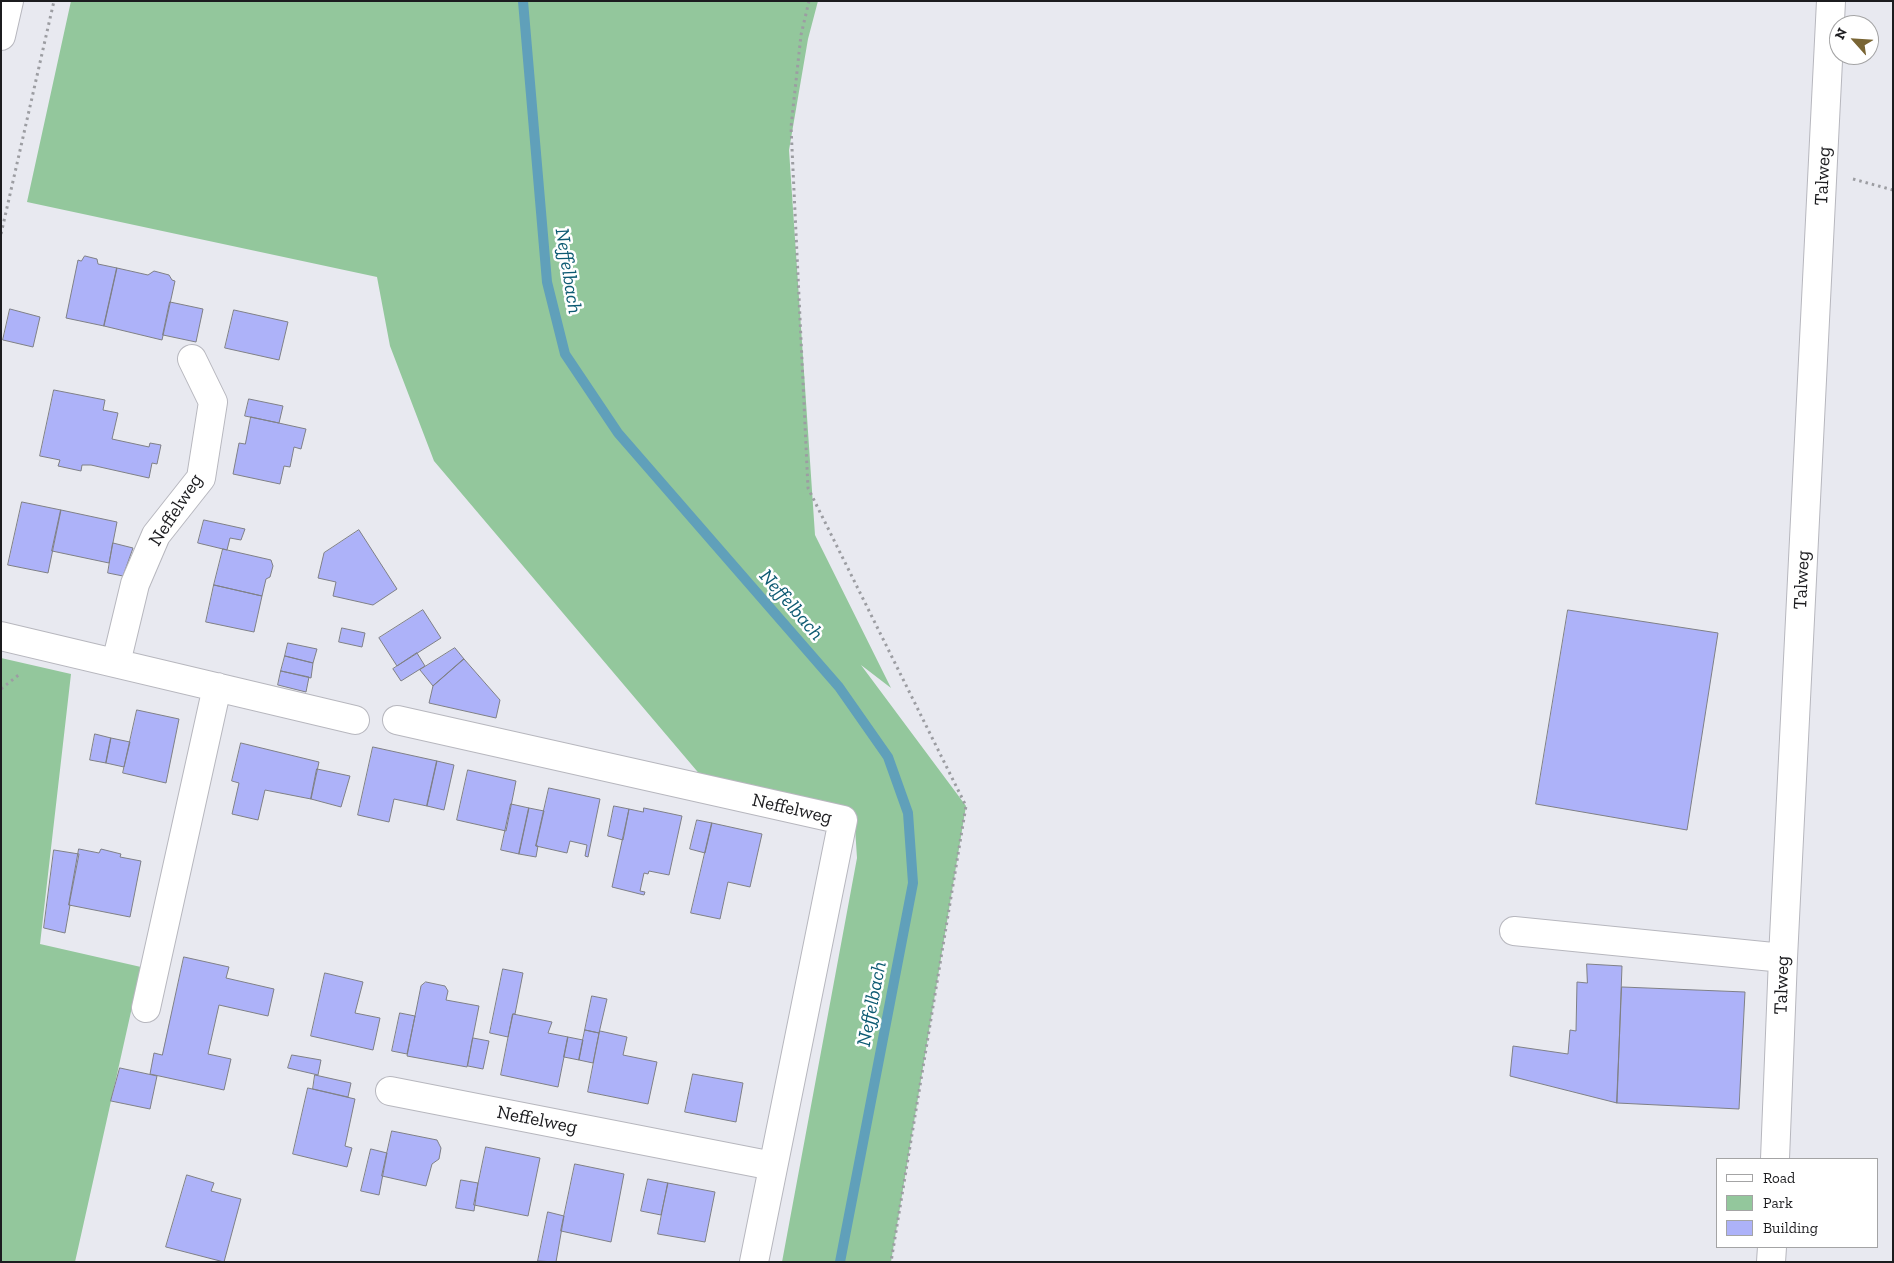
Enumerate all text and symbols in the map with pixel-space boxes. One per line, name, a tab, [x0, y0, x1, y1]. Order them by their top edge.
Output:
north arrow	[1829, 15, 1879, 65]
text: N	[1831, 25, 1851, 42]
street label: Talweg	[1810, 146, 1836, 206]
water label: Neffelbach	[549, 227, 587, 315]
street label: Neffelweg	[144, 470, 208, 550]
street label: Talweg	[1789, 550, 1815, 610]
water label: Neffelbach	[754, 565, 828, 645]
street label: Neffelweg	[750, 789, 834, 829]
street label: Talweg	[1770, 955, 1794, 1015]
water label: Neffelbach	[852, 959, 892, 1049]
street label: Neffelweg	[495, 1101, 579, 1139]
legend	[1716, 1158, 1879, 1248]
text: Road	[1763, 1169, 1795, 1187]
text: Park	[1763, 1194, 1793, 1212]
text: Building	[1763, 1219, 1818, 1237]

